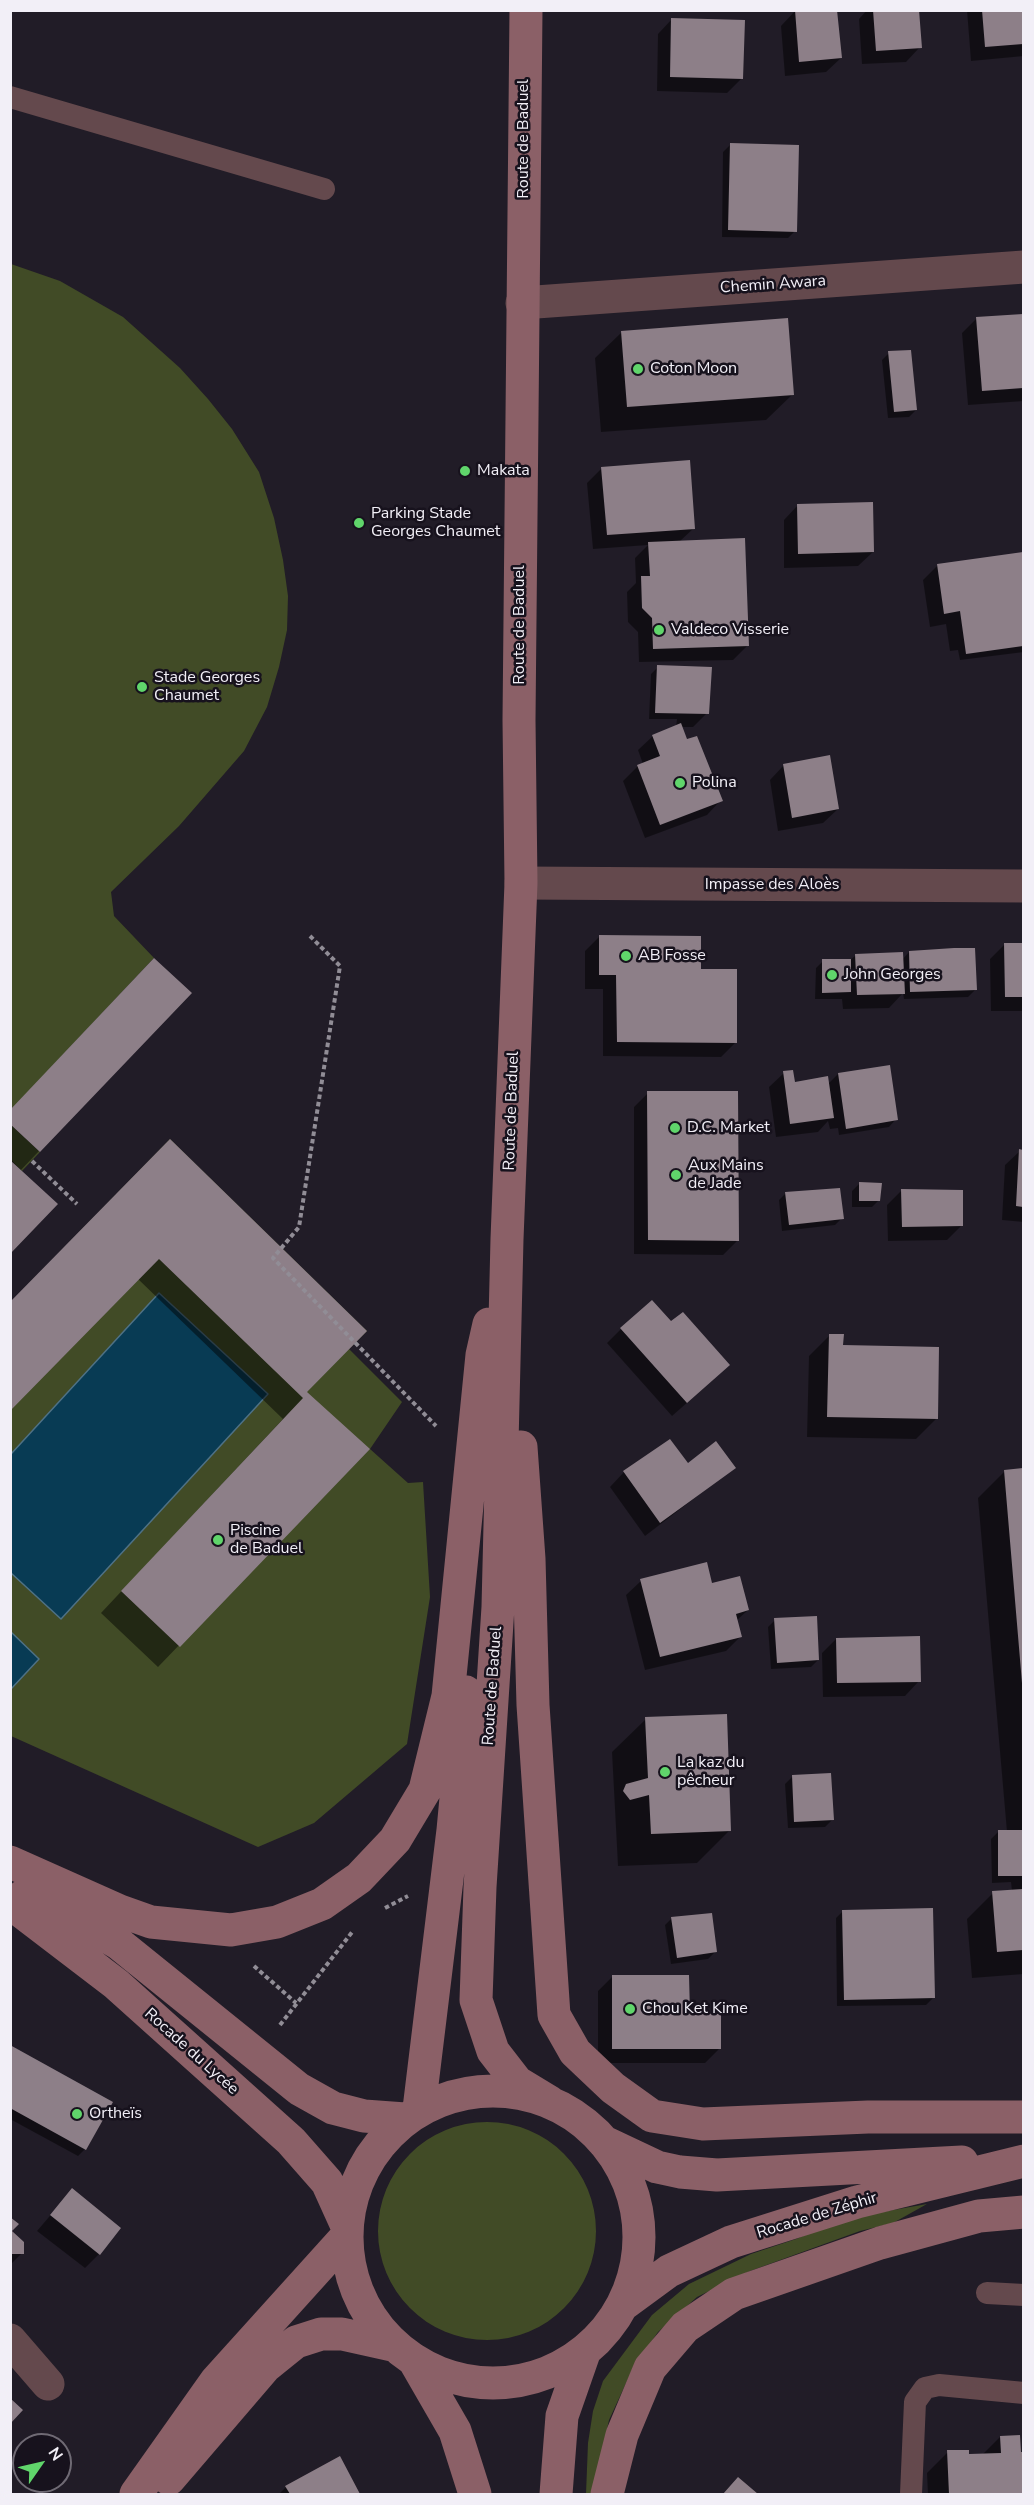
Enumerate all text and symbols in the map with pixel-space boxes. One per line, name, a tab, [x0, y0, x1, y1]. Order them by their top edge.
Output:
street label: Route de Baduel	[514, 79, 534, 199]
street label: Chemin Awara	[719, 272, 827, 298]
place label: Coton Moon	[650, 359, 737, 379]
marker: Coton Moon	[631, 362, 645, 376]
place label: Makata	[477, 461, 530, 481]
marker: Makata	[458, 464, 472, 478]
place label: Parking Stade Georges Chaumet	[371, 504, 500, 542]
marker: Parking Stade Georges Chaumet	[352, 516, 366, 530]
street label: Route de Baduel	[510, 565, 530, 685]
place label: Valdeco Visserie	[671, 620, 789, 640]
marker: Valdeco Visserie	[652, 623, 666, 637]
place label: Stade Georges Chaumet	[154, 668, 260, 706]
marker: Stade Georges Chaumet	[135, 680, 149, 694]
place label: Polina	[692, 773, 737, 793]
marker: Polina	[673, 776, 687, 790]
street label: Impasse des Aloès	[705, 875, 839, 895]
place label: AB Fosse	[638, 946, 706, 966]
marker: AB Fosse	[619, 949, 633, 963]
place label: John Georges	[844, 965, 941, 985]
marker: John Georges	[825, 968, 839, 982]
street label: Route de Baduel	[500, 1051, 524, 1171]
place label: D.C. Market	[687, 1118, 770, 1138]
marker: D.C. Market	[668, 1121, 682, 1135]
place label: Aux Mains de Jade	[688, 1156, 764, 1194]
marker: Aux Mains de Jade	[669, 1168, 683, 1182]
place label: Piscine de Baduel	[230, 1521, 303, 1559]
marker: Piscine de Baduel	[211, 1533, 225, 1547]
street label: Route de Baduel	[479, 1626, 507, 1746]
place label: La kaz du pêcheur	[677, 1753, 745, 1791]
marker: La kaz du pêcheur	[658, 1765, 672, 1779]
place label: Chou Ket Kime	[642, 1999, 748, 2019]
marker: Chou Ket Kime	[623, 2002, 637, 2016]
street label: Rocade du Lycée	[140, 2005, 242, 2099]
place label: Ortheïs	[89, 2104, 142, 2124]
marker: Ortheïs	[70, 2107, 84, 2121]
street label: Rocade de Zéphir	[755, 2189, 879, 2243]
north arrow	[12, 2433, 72, 2493]
text: N	[43, 2443, 68, 2465]

